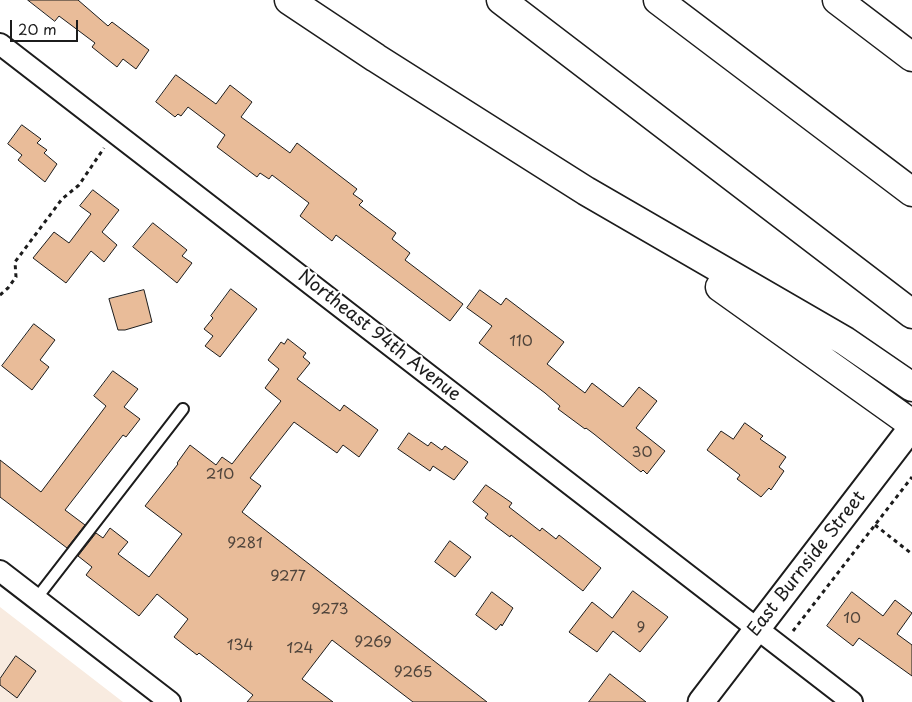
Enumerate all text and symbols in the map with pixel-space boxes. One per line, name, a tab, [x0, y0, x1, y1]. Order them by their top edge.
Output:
scale bar	[12, 10, 80, 42]
text: 20 m	[18, 17, 57, 40]
street label: Northeast 94th Avenue	[293, 266, 465, 406]
house number: 110	[509, 333, 533, 351]
house number: 30	[632, 444, 652, 462]
house number: 210	[206, 466, 234, 484]
street label: East Burnside Street	[744, 487, 870, 641]
house number: 9281	[227, 535, 263, 553]
house number: 9277	[270, 568, 306, 586]
house number: 9273	[311, 601, 349, 619]
house number: 10	[843, 610, 861, 628]
house number: 9	[637, 619, 645, 637]
house number: 9269	[354, 634, 392, 652]
house number: 134	[227, 637, 253, 655]
house number: 124	[287, 640, 313, 658]
house number: 9265	[394, 664, 432, 682]

